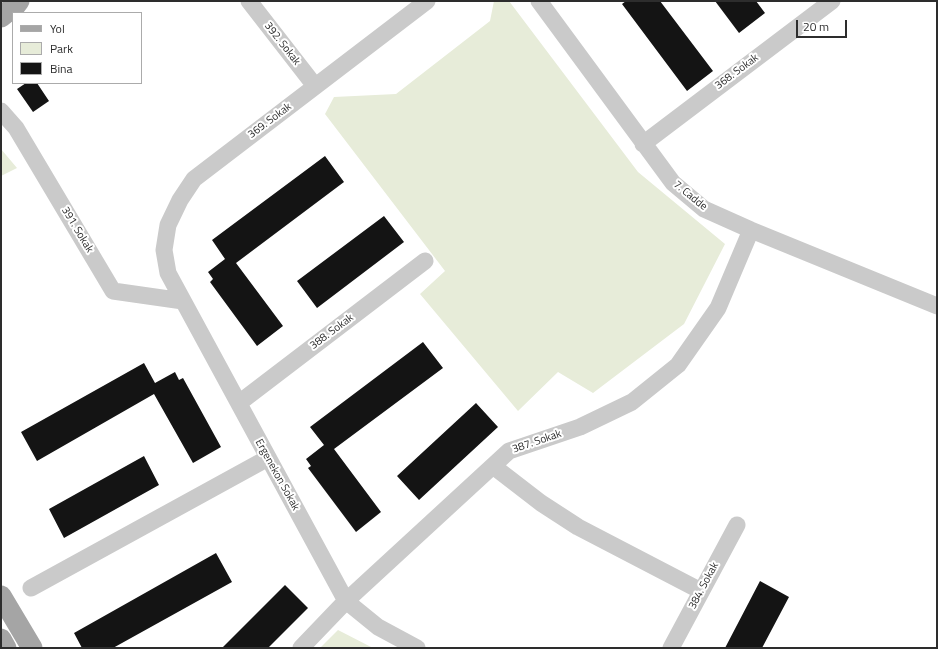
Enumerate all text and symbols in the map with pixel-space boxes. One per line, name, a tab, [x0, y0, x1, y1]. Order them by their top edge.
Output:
legend	[12, 12, 142, 84]
scale bar	[798, 12, 849, 38]
text: 20 m	[803, 17, 829, 36]
text: Yol	[50, 19, 65, 38]
street label: 392. Sokak	[261, 20, 303, 68]
text: Park	[50, 39, 73, 58]
street label: 368. Sokak	[713, 51, 761, 93]
text: Bina	[50, 59, 72, 78]
street label: 369. Sokak	[246, 100, 294, 142]
street label: 7. Cadde	[670, 178, 710, 214]
street label: 391. Sokak	[58, 205, 96, 255]
street label: 388. Sokak	[308, 311, 356, 353]
street label: 387. Sokak	[511, 427, 563, 457]
street label: Ergenekon Sokak	[252, 437, 302, 513]
street label: 384. Sokak	[686, 560, 722, 612]

